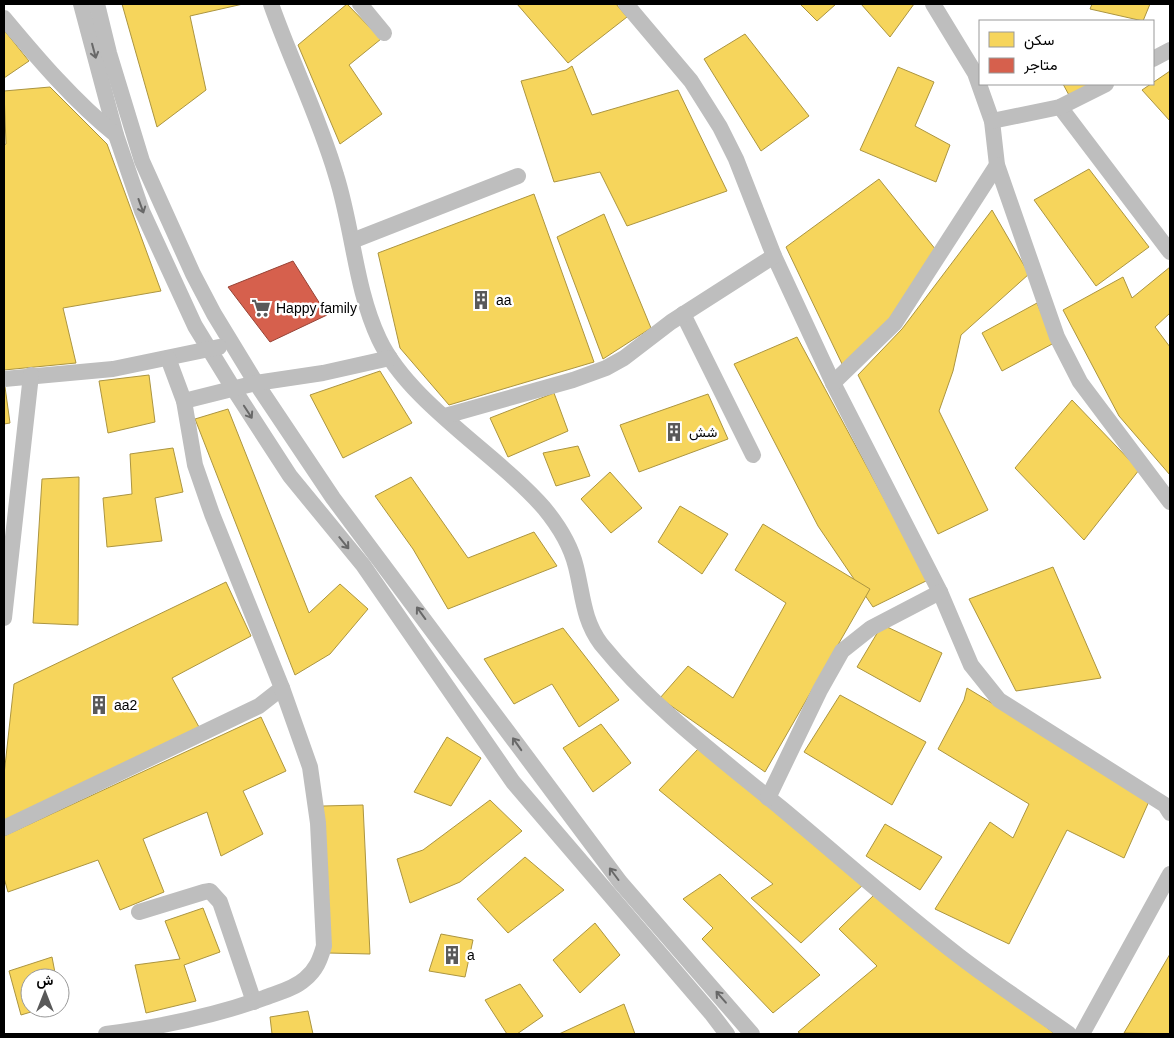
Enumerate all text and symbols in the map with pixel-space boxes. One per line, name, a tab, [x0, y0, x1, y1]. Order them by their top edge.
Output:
legend	[979, 20, 1154, 85]
text: سكن	[1024, 31, 1054, 50]
one-way arrow	[90, 42, 99, 58]
text: متاجر	[1023, 56, 1058, 74]
one-way arrow	[137, 198, 146, 213]
building icon: aa	[470, 289, 492, 311]
place label: aa	[496, 292, 512, 308]
supermarket icon: Happy family	[250, 297, 272, 319]
place label: Happy family	[276, 300, 357, 316]
one-way arrow	[244, 404, 254, 418]
building icon: شش	[663, 421, 685, 443]
place label: شش	[689, 424, 717, 441]
one-way arrow	[339, 536, 350, 549]
one-way arrow	[415, 607, 426, 620]
building icon: aa2	[88, 694, 110, 716]
place label: aa2	[114, 697, 138, 713]
one-way arrow	[512, 737, 522, 751]
one-way arrow	[609, 868, 620, 881]
building icon: a	[441, 944, 463, 966]
place label: a	[467, 947, 475, 963]
north arrow	[20, 968, 70, 1018]
text: ش	[37, 972, 54, 989]
one-way arrow	[716, 991, 727, 1004]

